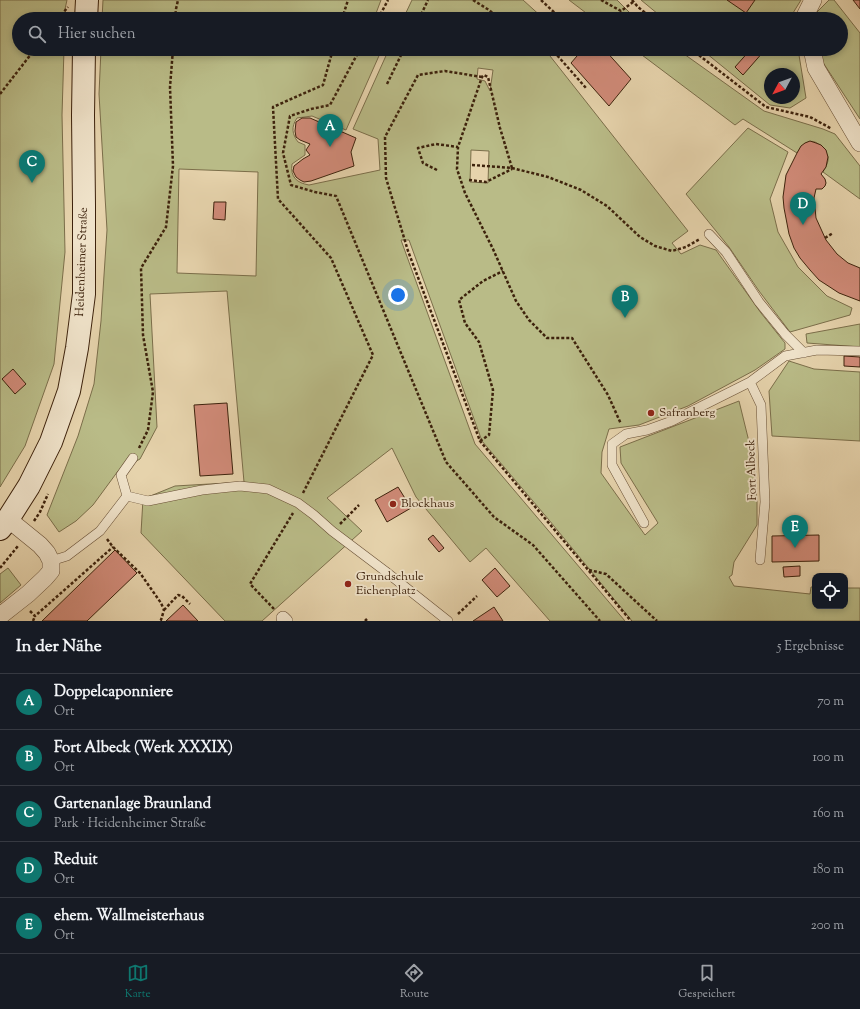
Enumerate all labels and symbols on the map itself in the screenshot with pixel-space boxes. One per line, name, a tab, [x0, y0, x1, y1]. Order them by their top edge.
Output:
north arrow	[764, 68, 800, 104]
pin: A	[317, 114, 343, 147]
pin: C	[19, 150, 45, 183]
pin: D	[790, 192, 816, 225]
street label: Heidenheimer Straße	[71, 207, 93, 317]
your location	[388, 285, 408, 305]
pin: B	[612, 285, 638, 318]
place label: Safranberg	[659, 404, 715, 422]
marker: Safranberg	[646, 408, 656, 418]
street label: Fort Albeck	[742, 439, 762, 501]
place label: Blockhaus	[401, 495, 455, 513]
marker: Blockhaus	[388, 499, 398, 509]
pin: E	[782, 515, 808, 548]
place label: Grundschule Eichenplatz	[356, 568, 424, 600]
marker: Grundschule Eichenplatz	[343, 579, 353, 589]

